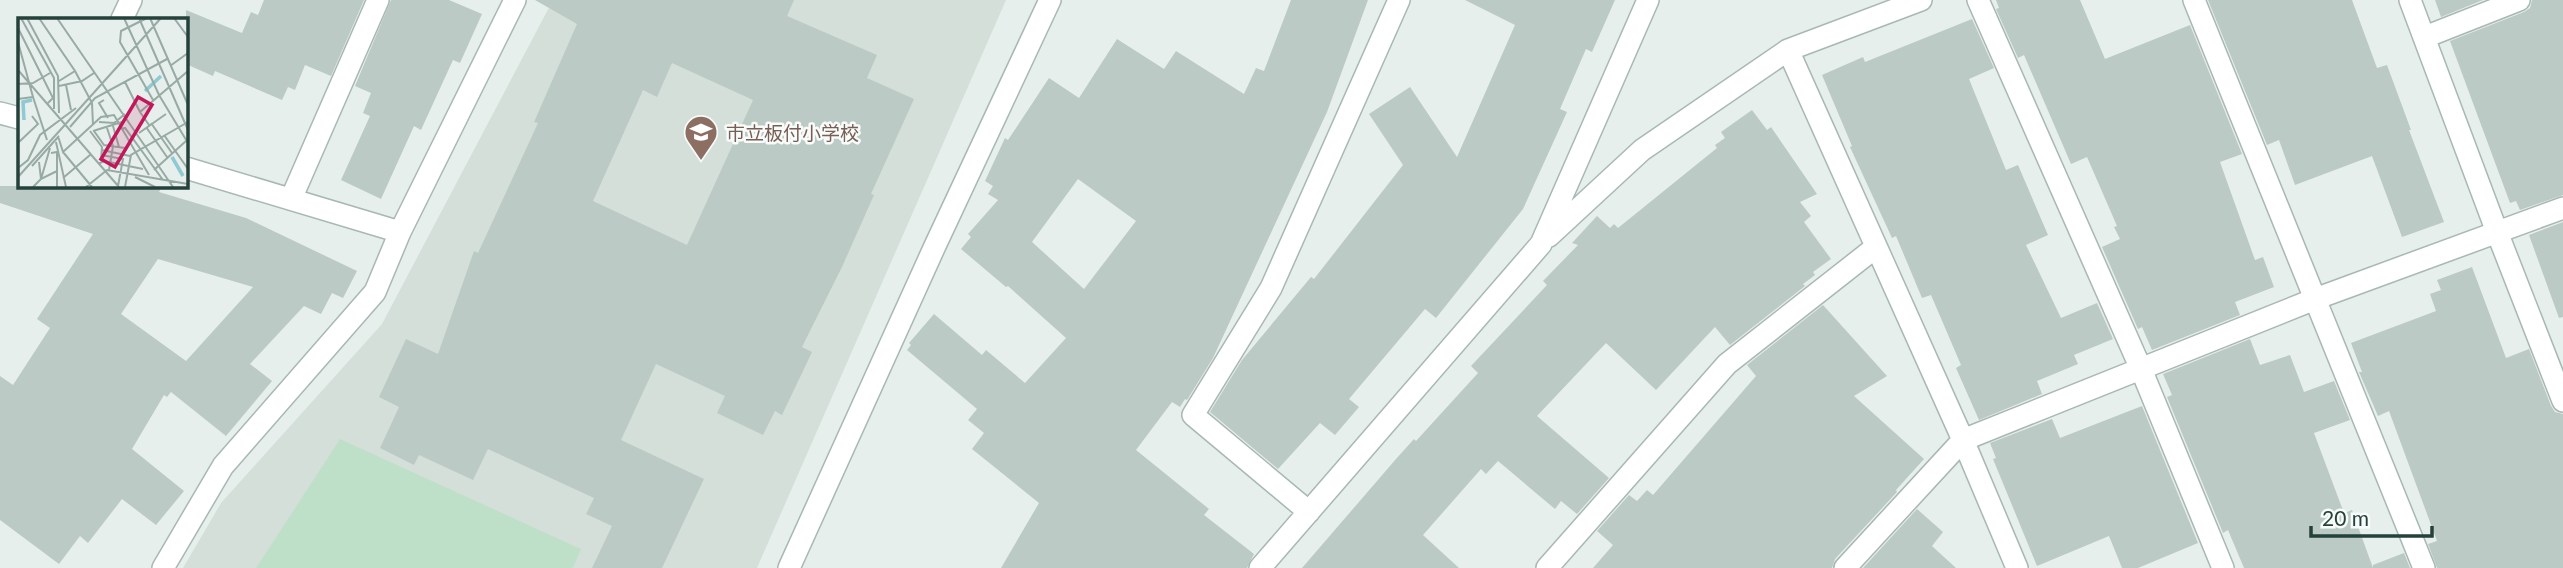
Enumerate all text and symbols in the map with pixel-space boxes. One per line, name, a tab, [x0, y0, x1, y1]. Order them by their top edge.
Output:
inset map	[18, 18, 187, 187]
school or university icon: 市立板付小学校	[682, 113, 720, 162]
place label: 市立板付小学校	[726, 121, 859, 144]
scale bar	[2311, 494, 2432, 538]
text: 20 m	[2322, 505, 2369, 530]

